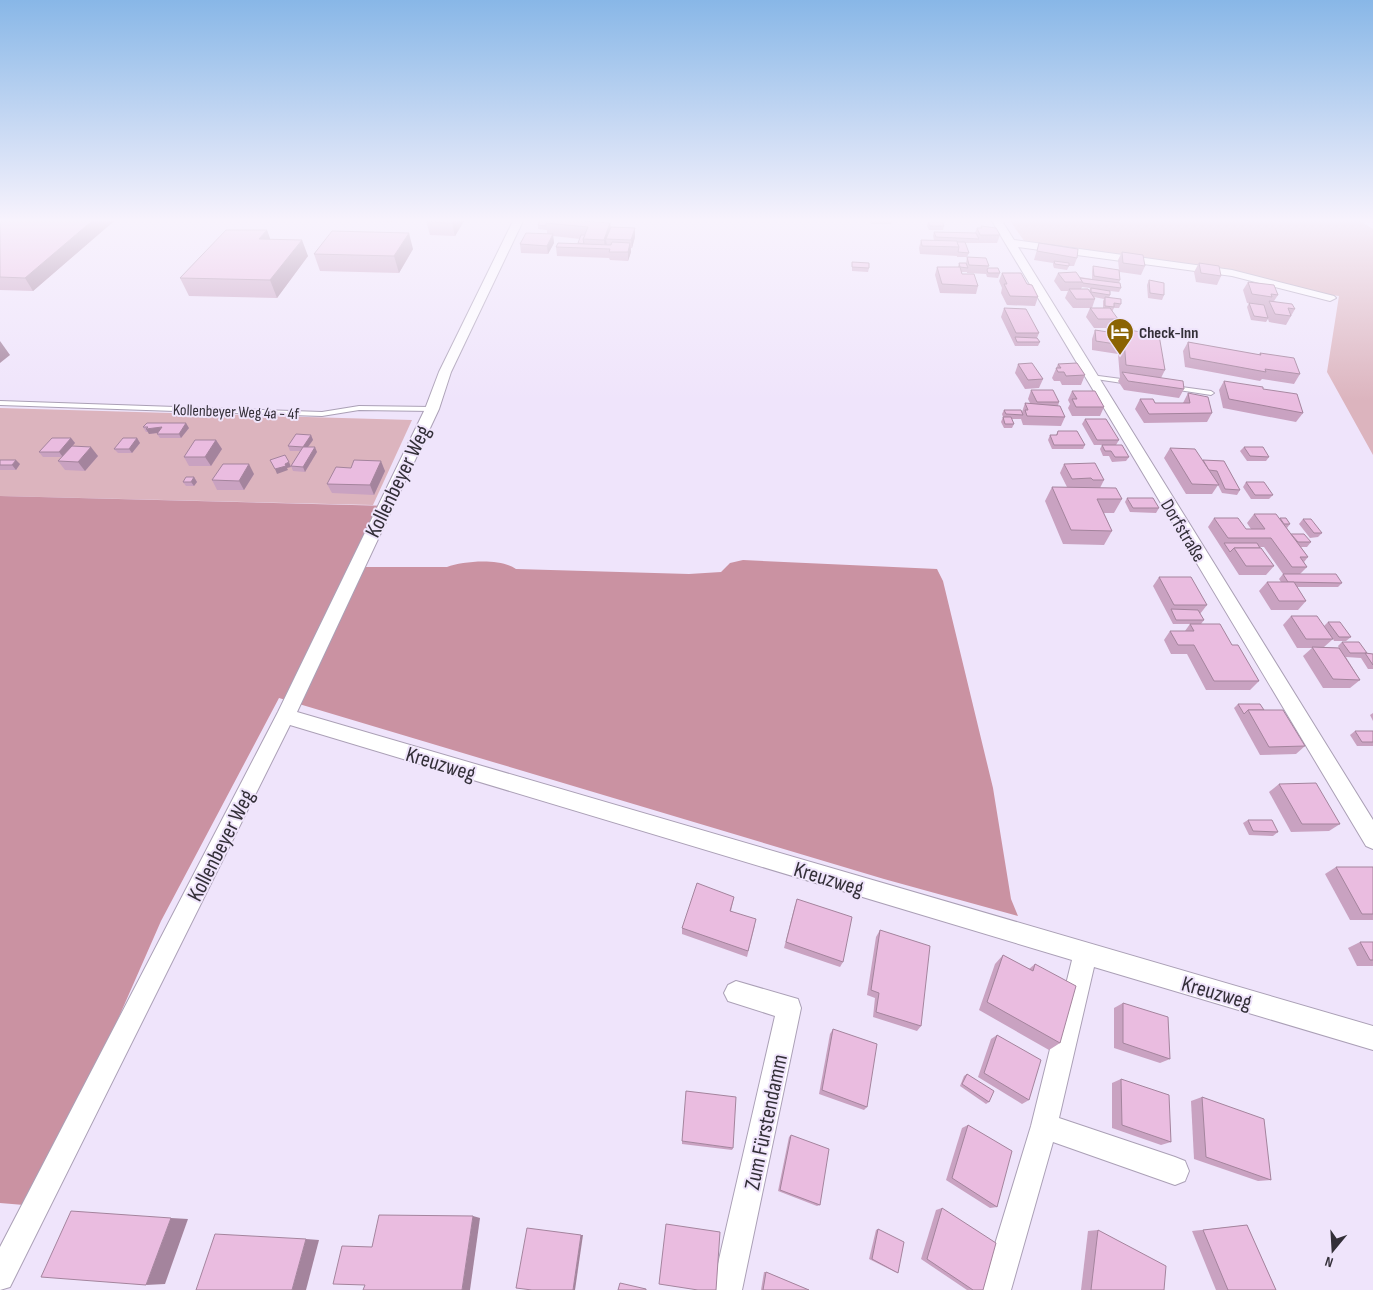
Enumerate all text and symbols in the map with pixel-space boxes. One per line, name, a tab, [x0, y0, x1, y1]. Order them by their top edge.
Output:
hotel icon: Check-Inn	[1105, 317, 1135, 356]
place label: Check-Inn	[1139, 324, 1198, 343]
street label: Kollenbeyer Weg 4a - 4f	[173, 401, 300, 424]
street label: Kollenbeyer Weg	[360, 421, 437, 542]
street label: Dorfstraße	[1155, 495, 1210, 566]
street label: Kreuzweg	[402, 741, 479, 788]
street label: Kollenbeyer Weg	[182, 785, 261, 906]
street label: Kreuzweg	[790, 856, 867, 903]
street label: Kreuzweg	[1178, 971, 1255, 1016]
street label: Zum Fürstendamm	[739, 1052, 794, 1192]
north arrow	[1308, 1225, 1358, 1275]
text: N	[1323, 1253, 1335, 1271]

